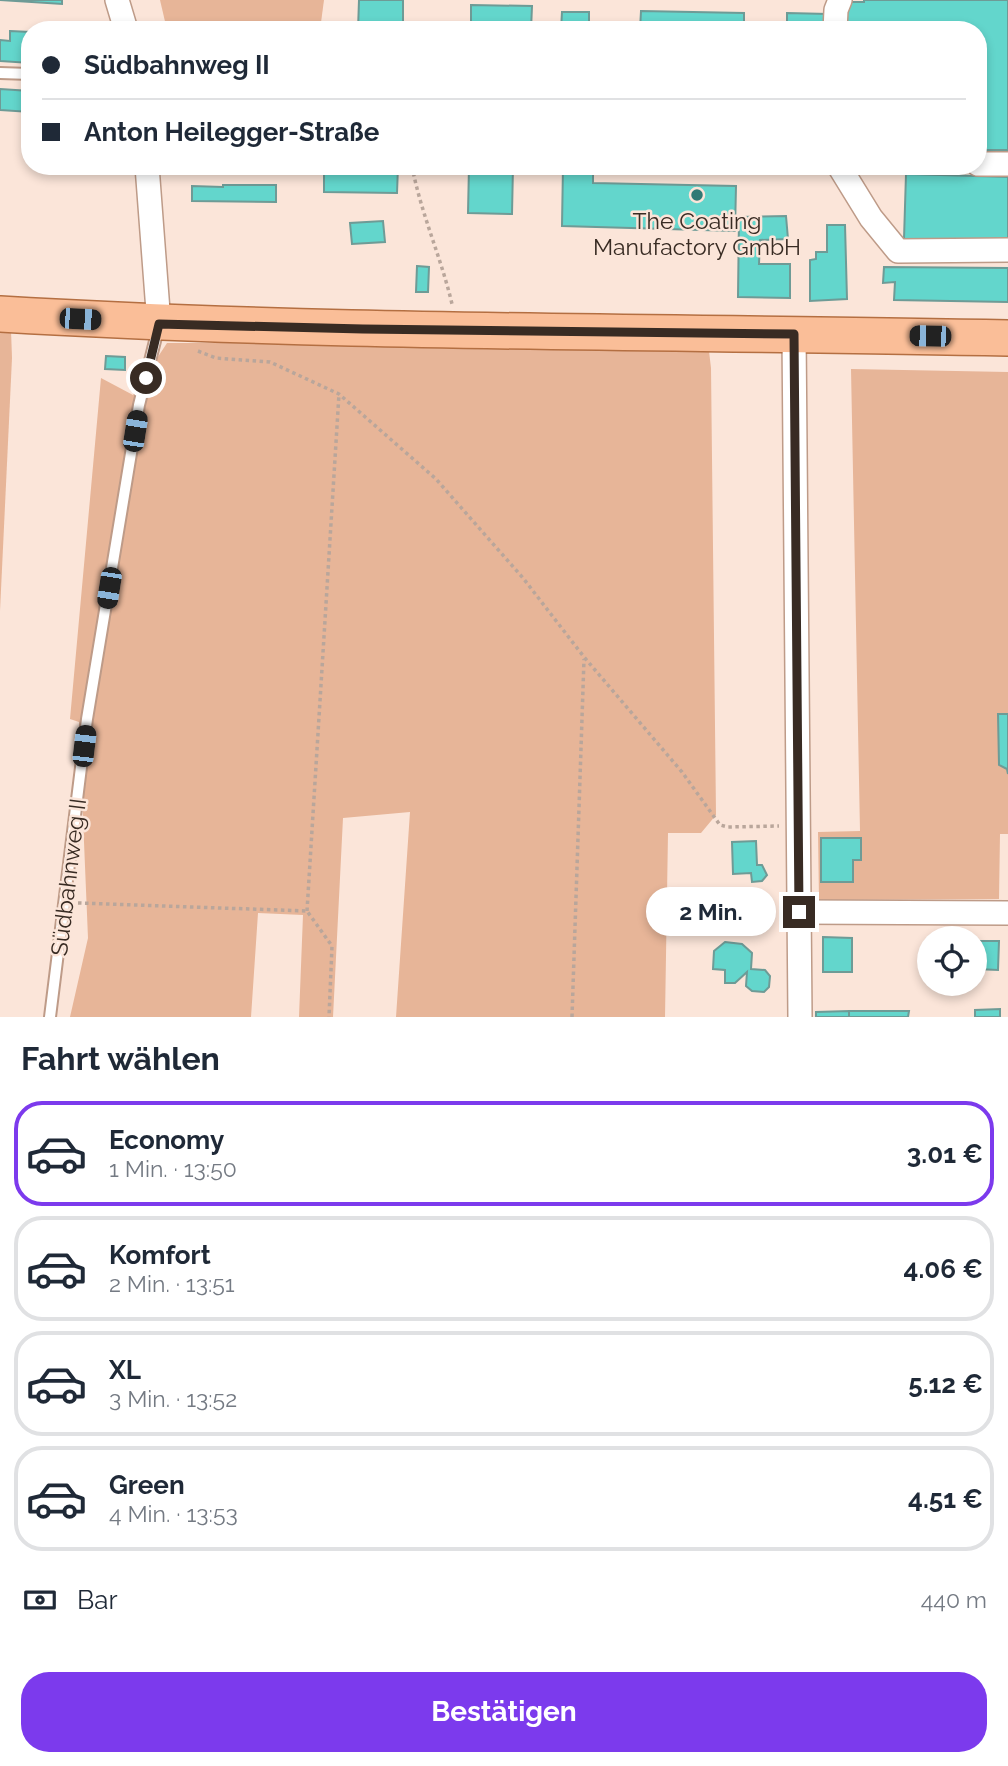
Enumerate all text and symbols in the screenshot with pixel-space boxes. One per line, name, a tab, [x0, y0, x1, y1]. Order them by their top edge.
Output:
text: Südbahnweg II	[84, 50, 270, 80]
text: Anton Heilegger-Straße	[84, 117, 379, 147]
marker: The Coating Manufactory GmbH	[689, 187, 705, 203]
place label: The Coating Manufactory GmbH	[593, 207, 801, 260]
car	[59, 307, 102, 331]
car	[909, 325, 952, 347]
route start	[130, 362, 162, 394]
car	[122, 409, 149, 453]
car	[96, 566, 123, 610]
car	[72, 724, 97, 768]
street label: Südbahnweg II	[45, 797, 91, 957]
callout: 2 Min.	[645, 888, 774, 936]
route end	[783, 896, 815, 928]
text: 2 Min.	[679, 898, 743, 925]
map controls	[917, 926, 987, 996]
button: locate	[917, 926, 987, 996]
text: Fahrt wählen	[21, 1040, 220, 1077]
icon: car	[25, 1122, 88, 1185]
text: Economy	[109, 1125, 224, 1155]
text: 3.01 €	[907, 1139, 983, 1169]
text: 1 Min. · 13:50	[109, 1155, 237, 1182]
icon: car	[25, 1237, 88, 1300]
text: Komfort	[109, 1240, 211, 1270]
text: 4.06 €	[904, 1254, 983, 1284]
text: 2 Min. · 13:51	[109, 1270, 235, 1297]
icon: car	[25, 1352, 88, 1415]
text: XL	[109, 1355, 141, 1385]
text: 5.12 €	[908, 1369, 983, 1399]
text: 3 Min. · 13:52	[109, 1385, 237, 1412]
icon: car	[25, 1467, 88, 1530]
text: Green	[109, 1470, 185, 1500]
text: 4.51 €	[908, 1484, 983, 1514]
text: 4 Min. · 13:53	[109, 1500, 238, 1527]
icon: cash	[21, 1581, 59, 1619]
text: Bar	[77, 1585, 118, 1615]
text: 440 m	[921, 1586, 987, 1613]
button: Bestätigen	[21, 1672, 987, 1752]

